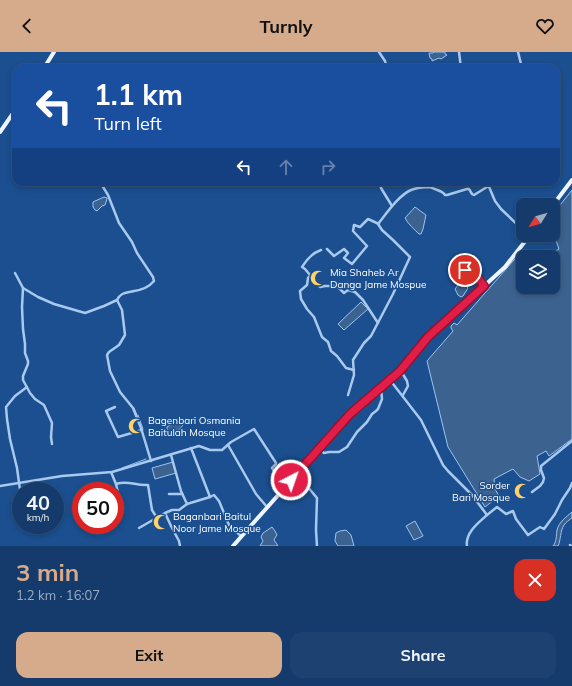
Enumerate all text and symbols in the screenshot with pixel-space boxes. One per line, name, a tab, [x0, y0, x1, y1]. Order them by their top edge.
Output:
icon: back	[16, 15, 38, 37]
text: Turnly	[260, 15, 312, 38]
icon: heart	[534, 15, 556, 37]
text: 1.1 km	[94, 77, 183, 112]
icon: left	[28, 80, 80, 132]
text: Turn left	[94, 112, 162, 135]
icon: left	[233, 156, 255, 178]
icon: ahead	[275, 156, 297, 178]
icon: right	[317, 156, 339, 178]
north arrow	[516, 198, 560, 242]
map controls	[516, 198, 560, 294]
button: layers	[516, 250, 560, 294]
pin	[448, 253, 482, 287]
icon: arrive	[454, 259, 476, 281]
place label: Mia Shaheb Ar Danga Jame Mospue	[330, 266, 427, 291]
mosque icon: Mia Shaheb Ar Danga Jame Mospue	[309, 269, 327, 287]
place label: Bagenbari Osmania Baitulah Mosque	[148, 414, 240, 439]
mosque icon: Bagenbari Osmania Baitulah Mosque	[127, 417, 145, 435]
position arrow	[270, 459, 312, 501]
place label: Sorder Bari Mosque	[452, 479, 510, 504]
speed limit sign: 50	[72, 482, 124, 534]
mosque icon: Sorder Bari Mosque	[513, 482, 531, 500]
text: 40	[26, 490, 50, 515]
place label: Baganbari Baitul Noor Jame Mosque	[173, 510, 261, 535]
text: km/h	[27, 511, 49, 524]
mosque icon: Baganbari Baitul Noor Jame Mosque	[152, 513, 170, 531]
text: 3 min	[16, 557, 79, 587]
button: close	[514, 559, 556, 601]
text: 1.2 km · 16:07	[16, 587, 100, 603]
button: Exit	[16, 632, 282, 678]
button: Share	[290, 632, 556, 678]

